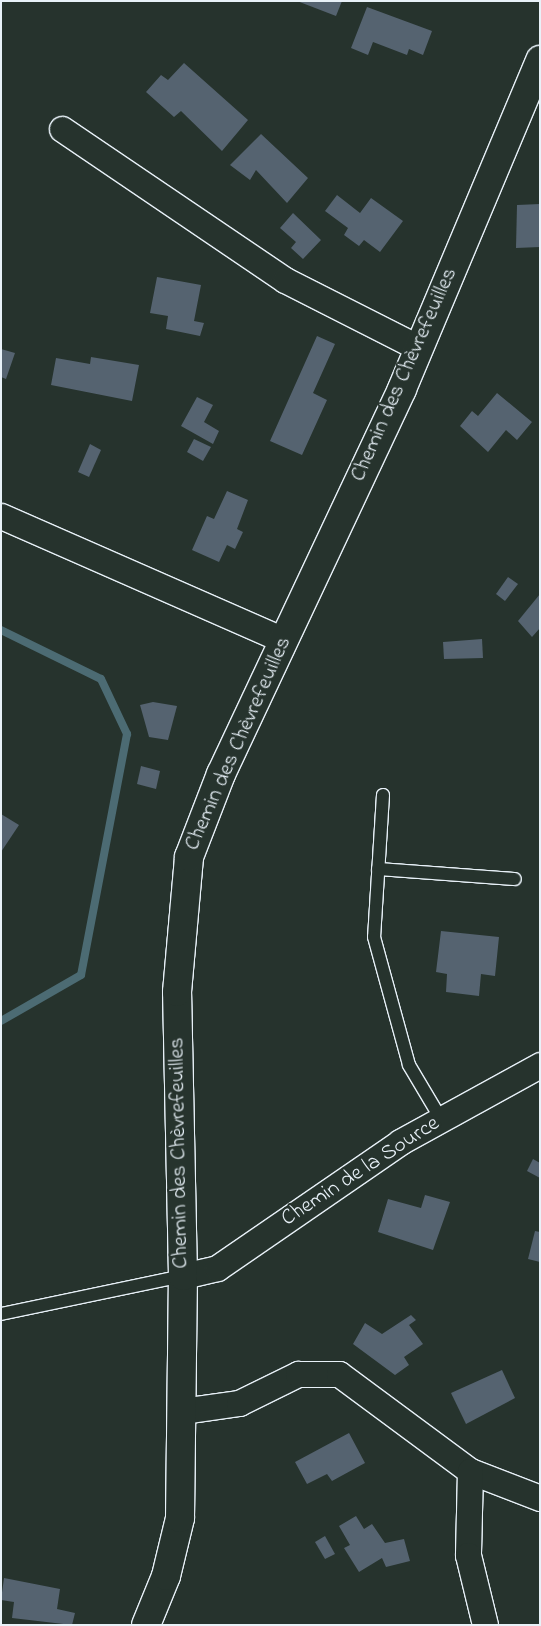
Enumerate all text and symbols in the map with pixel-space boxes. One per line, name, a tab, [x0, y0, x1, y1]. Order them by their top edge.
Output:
street label: Chemin des Chèvrefeuilles	[346, 264, 464, 486]
street label: Chemin des Chèvrefeuilles	[180, 633, 298, 855]
street label: Chemin des Chèvrefeuilles	[165, 1037, 195, 1269]
street label: Chemin de la Source	[277, 1111, 445, 1233]

